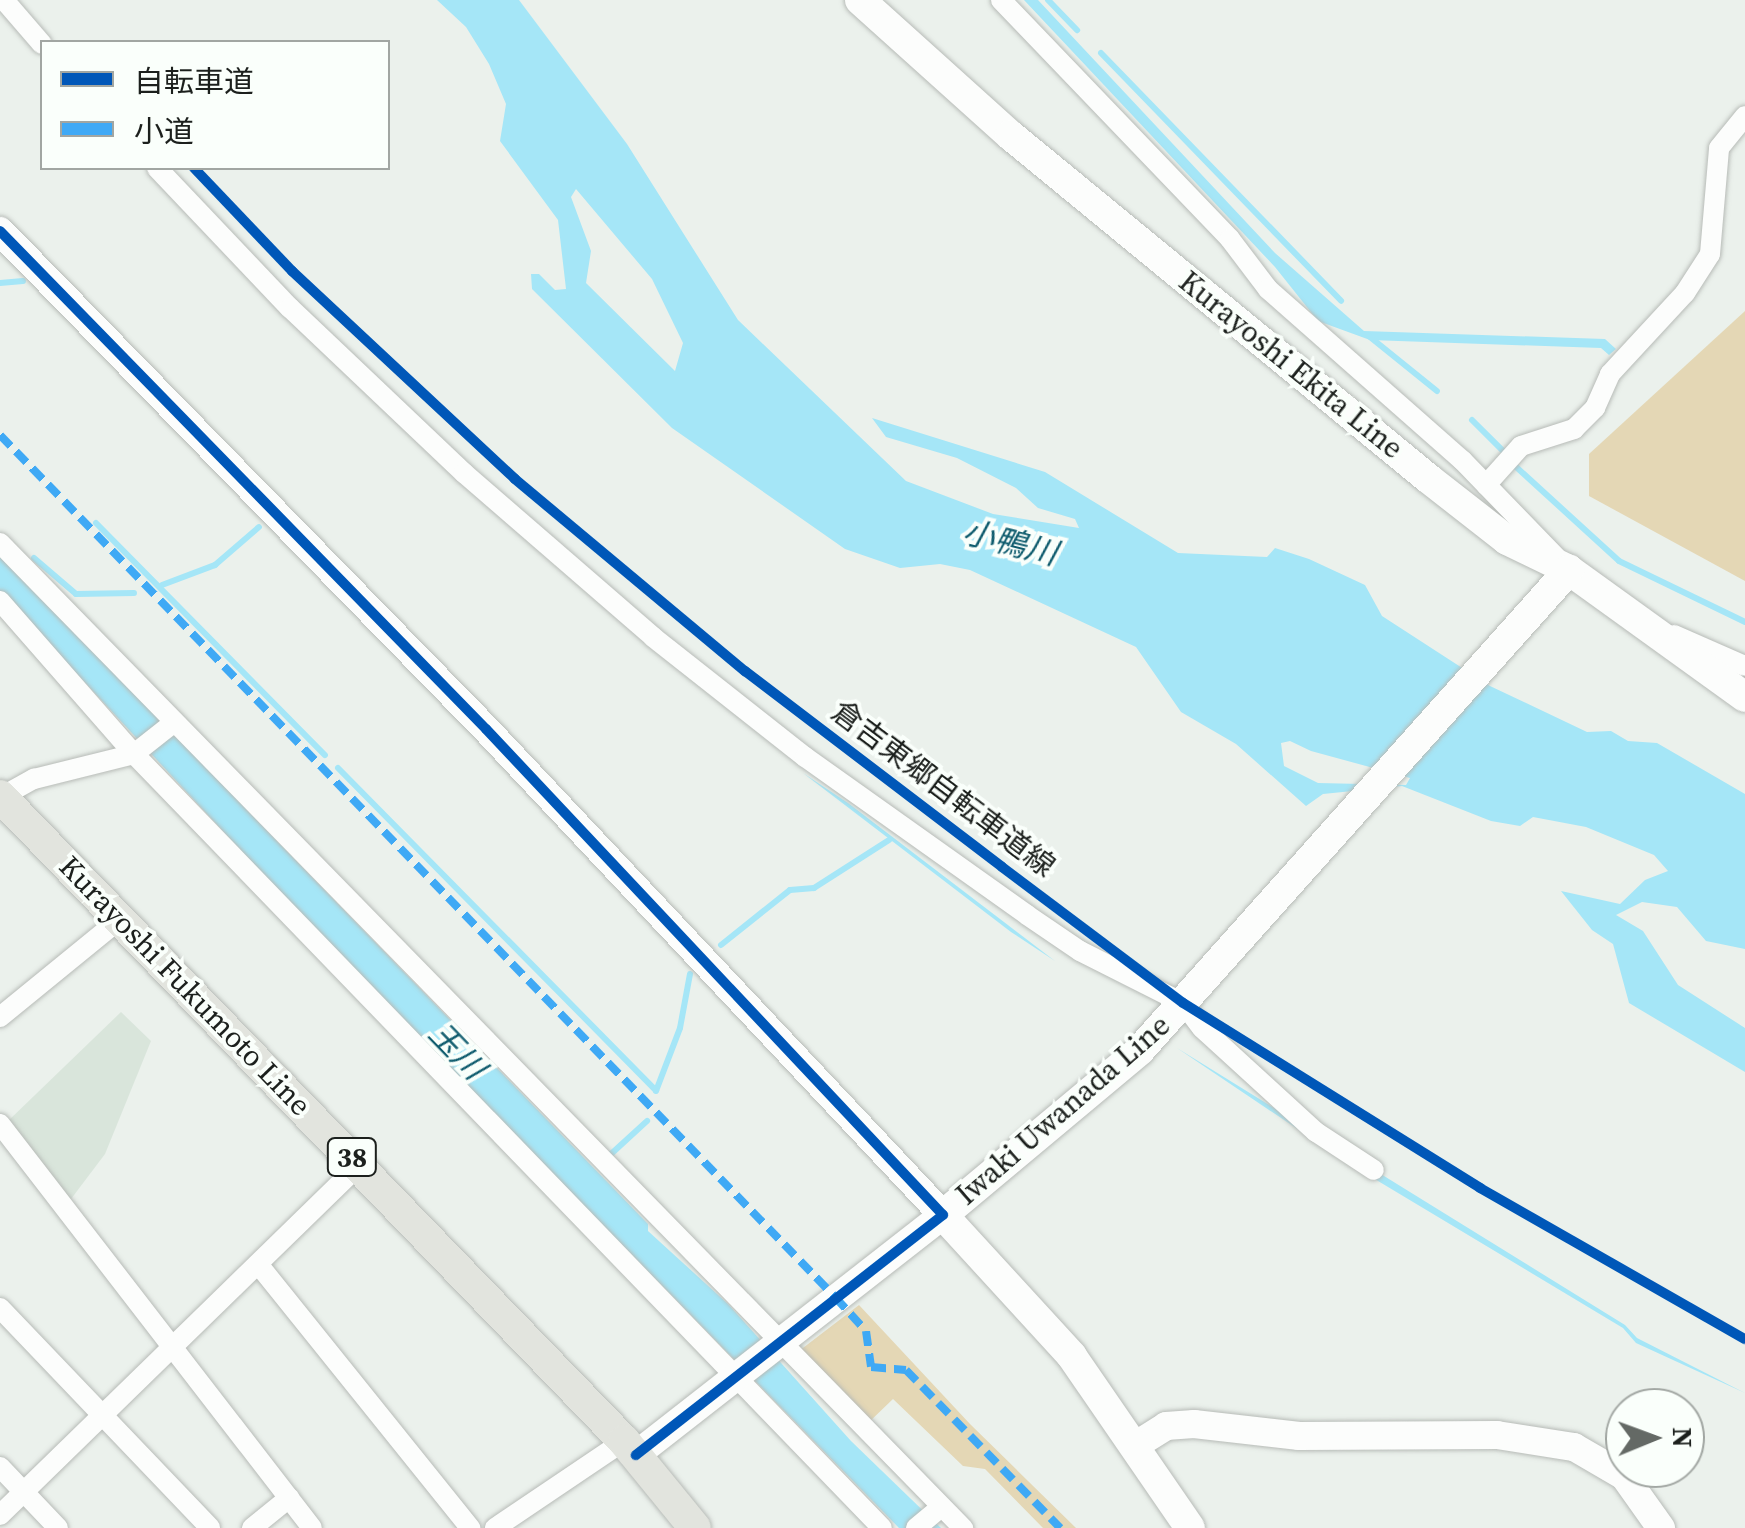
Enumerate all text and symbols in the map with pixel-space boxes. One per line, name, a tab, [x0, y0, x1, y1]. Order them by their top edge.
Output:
legend	[40, 40, 390, 170]
text: 自転車道	[134, 61, 254, 102]
text: 小道	[134, 111, 194, 152]
street label: Kurayoshi Ekita Line	[1172, 264, 1410, 466]
water label: 小鴨川	[959, 513, 1061, 573]
street label: 倉吉東郷自転車道線	[824, 693, 1062, 885]
street label: Kurayoshi Fukumoto Line	[52, 849, 318, 1123]
street label: Iwaki Uwanada Line	[949, 1007, 1177, 1213]
water label: 玉川	[421, 1015, 493, 1087]
road number: 38	[324, 1134, 380, 1180]
north arrow	[1605, 1388, 1705, 1488]
text: N	[1664, 1427, 1702, 1448]

